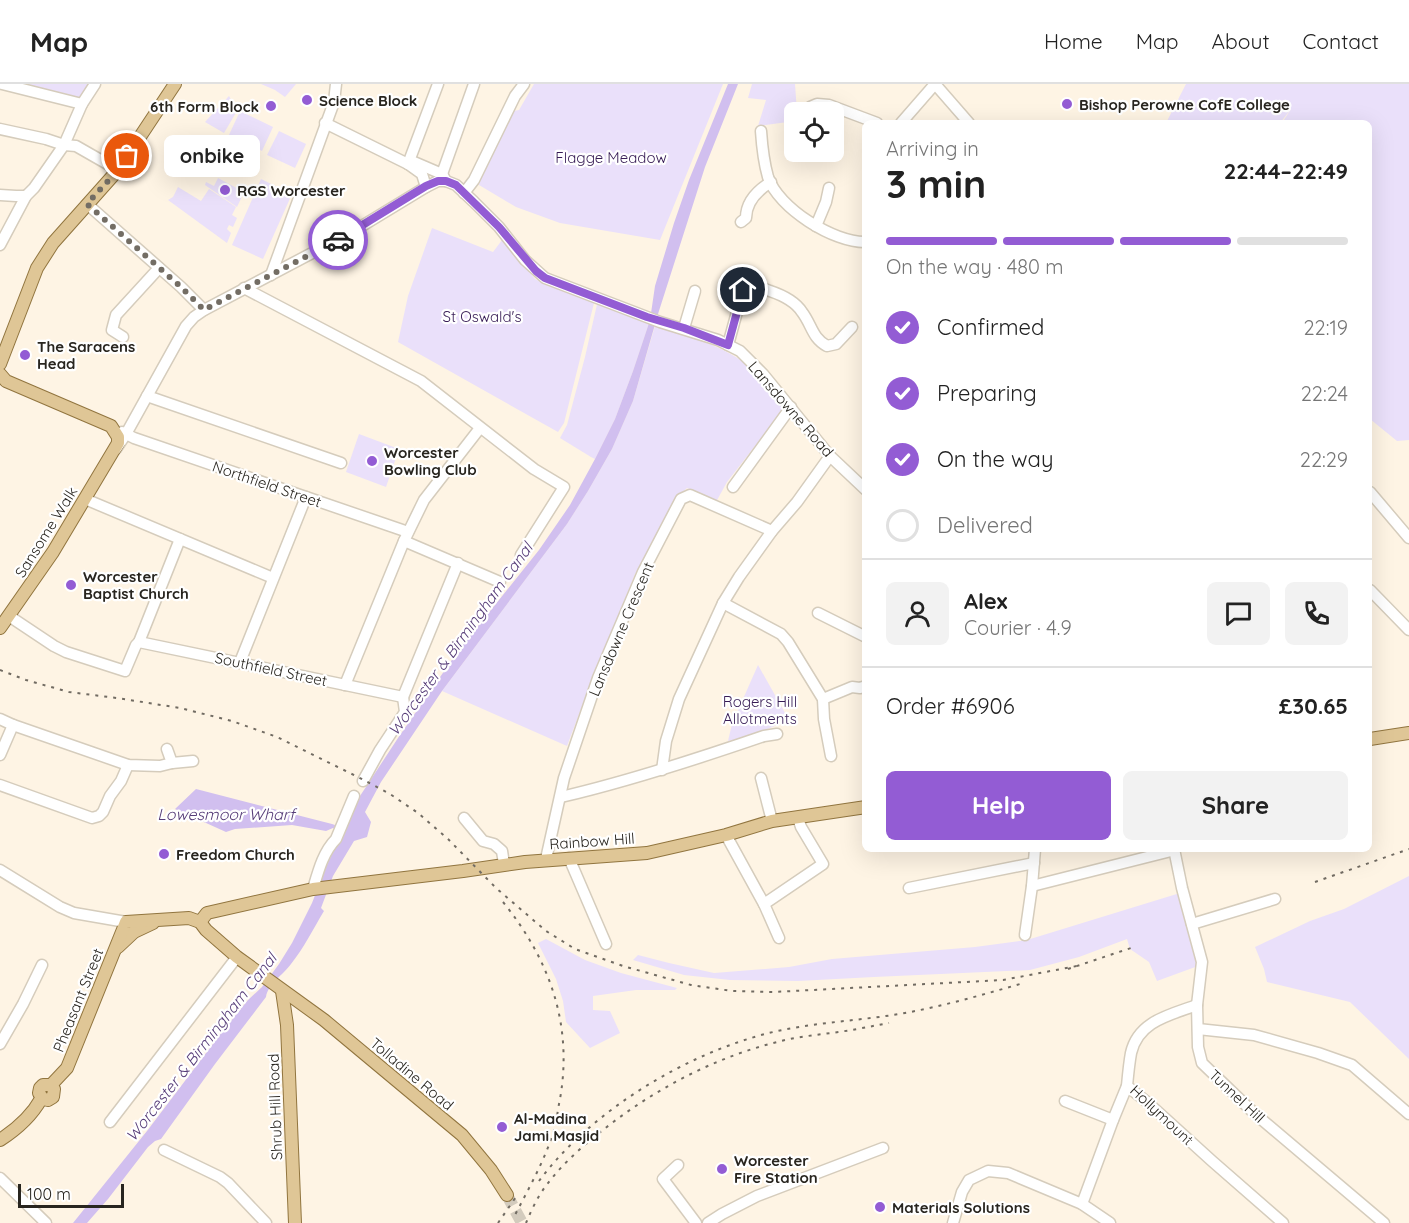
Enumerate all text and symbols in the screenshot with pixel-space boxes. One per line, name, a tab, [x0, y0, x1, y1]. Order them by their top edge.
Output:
text: Map	[30, 24, 88, 59]
text: Home	[1044, 28, 1103, 54]
text: Map	[1136, 28, 1179, 54]
text: About	[1212, 28, 1270, 54]
text: Contact	[1303, 28, 1379, 54]
place label: Science Block	[319, 91, 417, 110]
marker: Science Block	[300, 93, 314, 107]
place label: Bishop Perowne CofE College	[1079, 95, 1290, 114]
place label: 6th Form Block	[150, 97, 259, 116]
marker: Bishop Perowne CofE College	[1060, 97, 1074, 111]
marker: 6th Form Block	[264, 99, 278, 113]
map controls	[784, 102, 844, 162]
button: locate	[784, 102, 844, 162]
pin	[101, 130, 152, 181]
callout: onbike	[163, 135, 259, 177]
text: Arriving in	[886, 136, 979, 161]
icon: bag	[110, 139, 143, 172]
text: onbike	[180, 143, 244, 168]
park label: Flagge Meadow	[555, 148, 667, 167]
text: 22:44–22:49	[1224, 157, 1348, 185]
text: 3 min	[886, 159, 986, 208]
place label: RGS Worcester	[237, 181, 346, 200]
marker: RGS Worcester	[218, 183, 232, 197]
courier	[308, 210, 368, 270]
icon: car	[322, 224, 355, 257]
text: On the way · 480 m	[886, 254, 1064, 279]
pin	[717, 264, 768, 315]
icon: home	[726, 273, 759, 306]
park label: St Oswald's	[443, 307, 521, 326]
icon: check	[886, 311, 919, 344]
text: Confirmed	[937, 313, 1044, 341]
text: 22:19	[1304, 315, 1348, 340]
place label: The Saracens Head	[37, 337, 135, 373]
marker: The Saracens Head	[18, 348, 32, 362]
street label: Lansdowne Road	[744, 357, 838, 461]
icon: check	[886, 377, 919, 410]
text: Preparing	[937, 379, 1037, 407]
text: 22:24	[1301, 381, 1348, 406]
place label: Worcester Bowling Club	[384, 443, 477, 479]
icon: check	[886, 443, 919, 476]
text: On the way	[937, 445, 1053, 473]
text: 22:29	[1300, 447, 1348, 472]
marker: Worcester Bowling Club	[365, 454, 379, 468]
street label: Northfield Street	[210, 456, 324, 512]
street label: Sansome Walk	[11, 483, 81, 581]
text: Delivered	[937, 511, 1033, 539]
water label: Worcester & Birmingham Canal	[383, 537, 538, 739]
street label: Lansdowne Crescent	[584, 559, 658, 699]
place label: Worcester Baptist Church	[83, 567, 189, 603]
marker: Worcester Baptist Church	[64, 578, 78, 592]
button: person	[886, 582, 949, 645]
button: chat	[1207, 582, 1270, 645]
button: phone	[1285, 582, 1348, 645]
text: Alex	[964, 587, 1007, 615]
text: Courier · 4.9	[964, 615, 1072, 640]
street label: Southfield Street	[213, 648, 329, 690]
park label: Rogers Hill Allotments	[723, 692, 797, 728]
text: Order #6906	[886, 692, 1015, 720]
text: £30.65	[1279, 692, 1348, 720]
button: Help	[886, 771, 1111, 840]
button: Share	[1123, 771, 1348, 840]
water label: Lowesmoor Wharf	[157, 804, 298, 824]
street label: Rainbow Hill	[549, 829, 635, 853]
place label: Freedom Church	[176, 845, 295, 864]
marker: Freedom Church	[157, 847, 171, 861]
street label: Pheasant Street	[49, 945, 107, 1055]
water label: Worcester & Birmingham Canal	[121, 947, 282, 1145]
street label: Tolladine Road	[366, 1034, 458, 1114]
street label: Shrub Hill Road	[264, 1053, 286, 1161]
street label: Tunnel Hill	[1205, 1065, 1269, 1127]
street label: Hollymount	[1126, 1081, 1198, 1149]
place label: Al-Madina Jami Masjid	[514, 1109, 599, 1145]
marker: Al-Madina Jami Masjid	[495, 1120, 509, 1134]
place label: Worcester Fire Station	[734, 1151, 818, 1187]
marker: Worcester Fire Station	[715, 1162, 729, 1176]
scale bar	[18, 1181, 124, 1208]
text: 100 m	[27, 1184, 71, 1204]
place label: Materials Solutions	[892, 1198, 1030, 1217]
marker: Materials Solutions	[873, 1200, 887, 1214]

